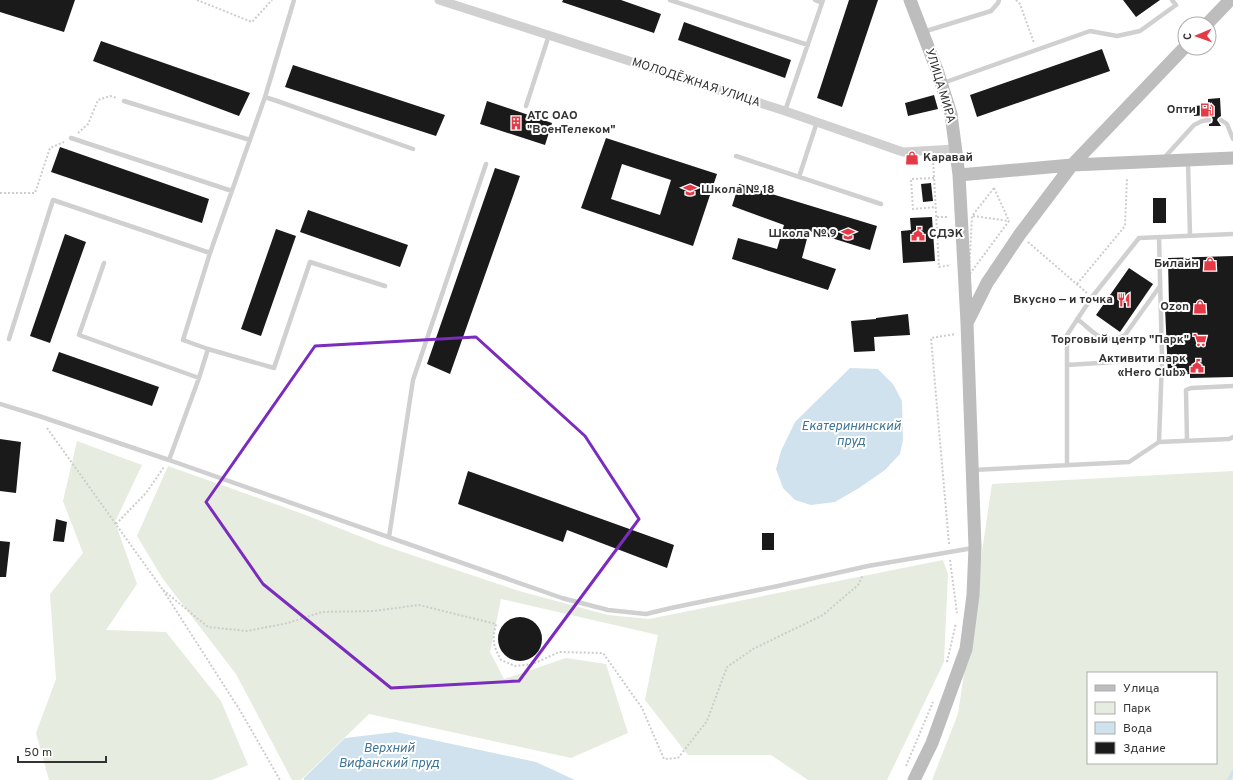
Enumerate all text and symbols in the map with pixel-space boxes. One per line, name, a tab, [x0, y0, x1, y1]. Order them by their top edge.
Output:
north arrow	[1177, 16, 1217, 56]
text: С	[1181, 33, 1195, 40]
street label: УЛИЦА МИРА	[921, 47, 959, 125]
street label: МОЛОДЁЖНАЯ УЛИЦА	[630, 55, 762, 111]
place label: Опти	[1167, 102, 1196, 118]
fuel station icon: Опти	[1199, 102, 1215, 118]
place label: АТС ОАО "ВоенТелеком"	[527, 108, 616, 138]
building icon: АТС ОАО "ВоенТелеком"	[508, 115, 524, 131]
shop icon: Каравай	[904, 150, 920, 166]
place label: Каравай	[923, 150, 973, 166]
school or university icon: Школа № 18	[682, 182, 698, 198]
place label: Школа № 18	[701, 182, 775, 198]
place label: Школа № 9	[768, 226, 837, 242]
school or university icon: Школа № 9	[840, 226, 856, 242]
public building icon: СДЭК	[910, 226, 926, 242]
place label: СДЭК	[929, 226, 964, 242]
place label: Билайн	[1154, 256, 1199, 272]
shop icon: Билайн	[1202, 256, 1218, 272]
place label: Вкусно — и точка	[1013, 292, 1113, 308]
restaurant icon: Вкусно — и точка	[1116, 292, 1132, 308]
place label: Ozon	[1160, 299, 1189, 315]
shop icon: Ozon	[1192, 299, 1208, 315]
place label: Торговый центр "Парк"	[1051, 332, 1189, 348]
supermarket icon: Торговый центр "Парк"	[1192, 332, 1208, 348]
place label: Активити парк «Hero Club»	[1098, 351, 1186, 381]
public building icon: Активити парк «Hero Club»	[1189, 358, 1205, 374]
water label: Екатерининский пруд	[801, 419, 901, 450]
legend	[1087, 672, 1217, 764]
text: Улица	[1123, 681, 1159, 697]
text: Парк	[1123, 701, 1151, 717]
text: Вода	[1123, 721, 1152, 737]
scale bar	[18, 738, 106, 764]
water label: Верхний Вифанский пруд	[338, 741, 440, 772]
text: Здание	[1123, 741, 1166, 757]
text: 50 m	[24, 745, 52, 761]

